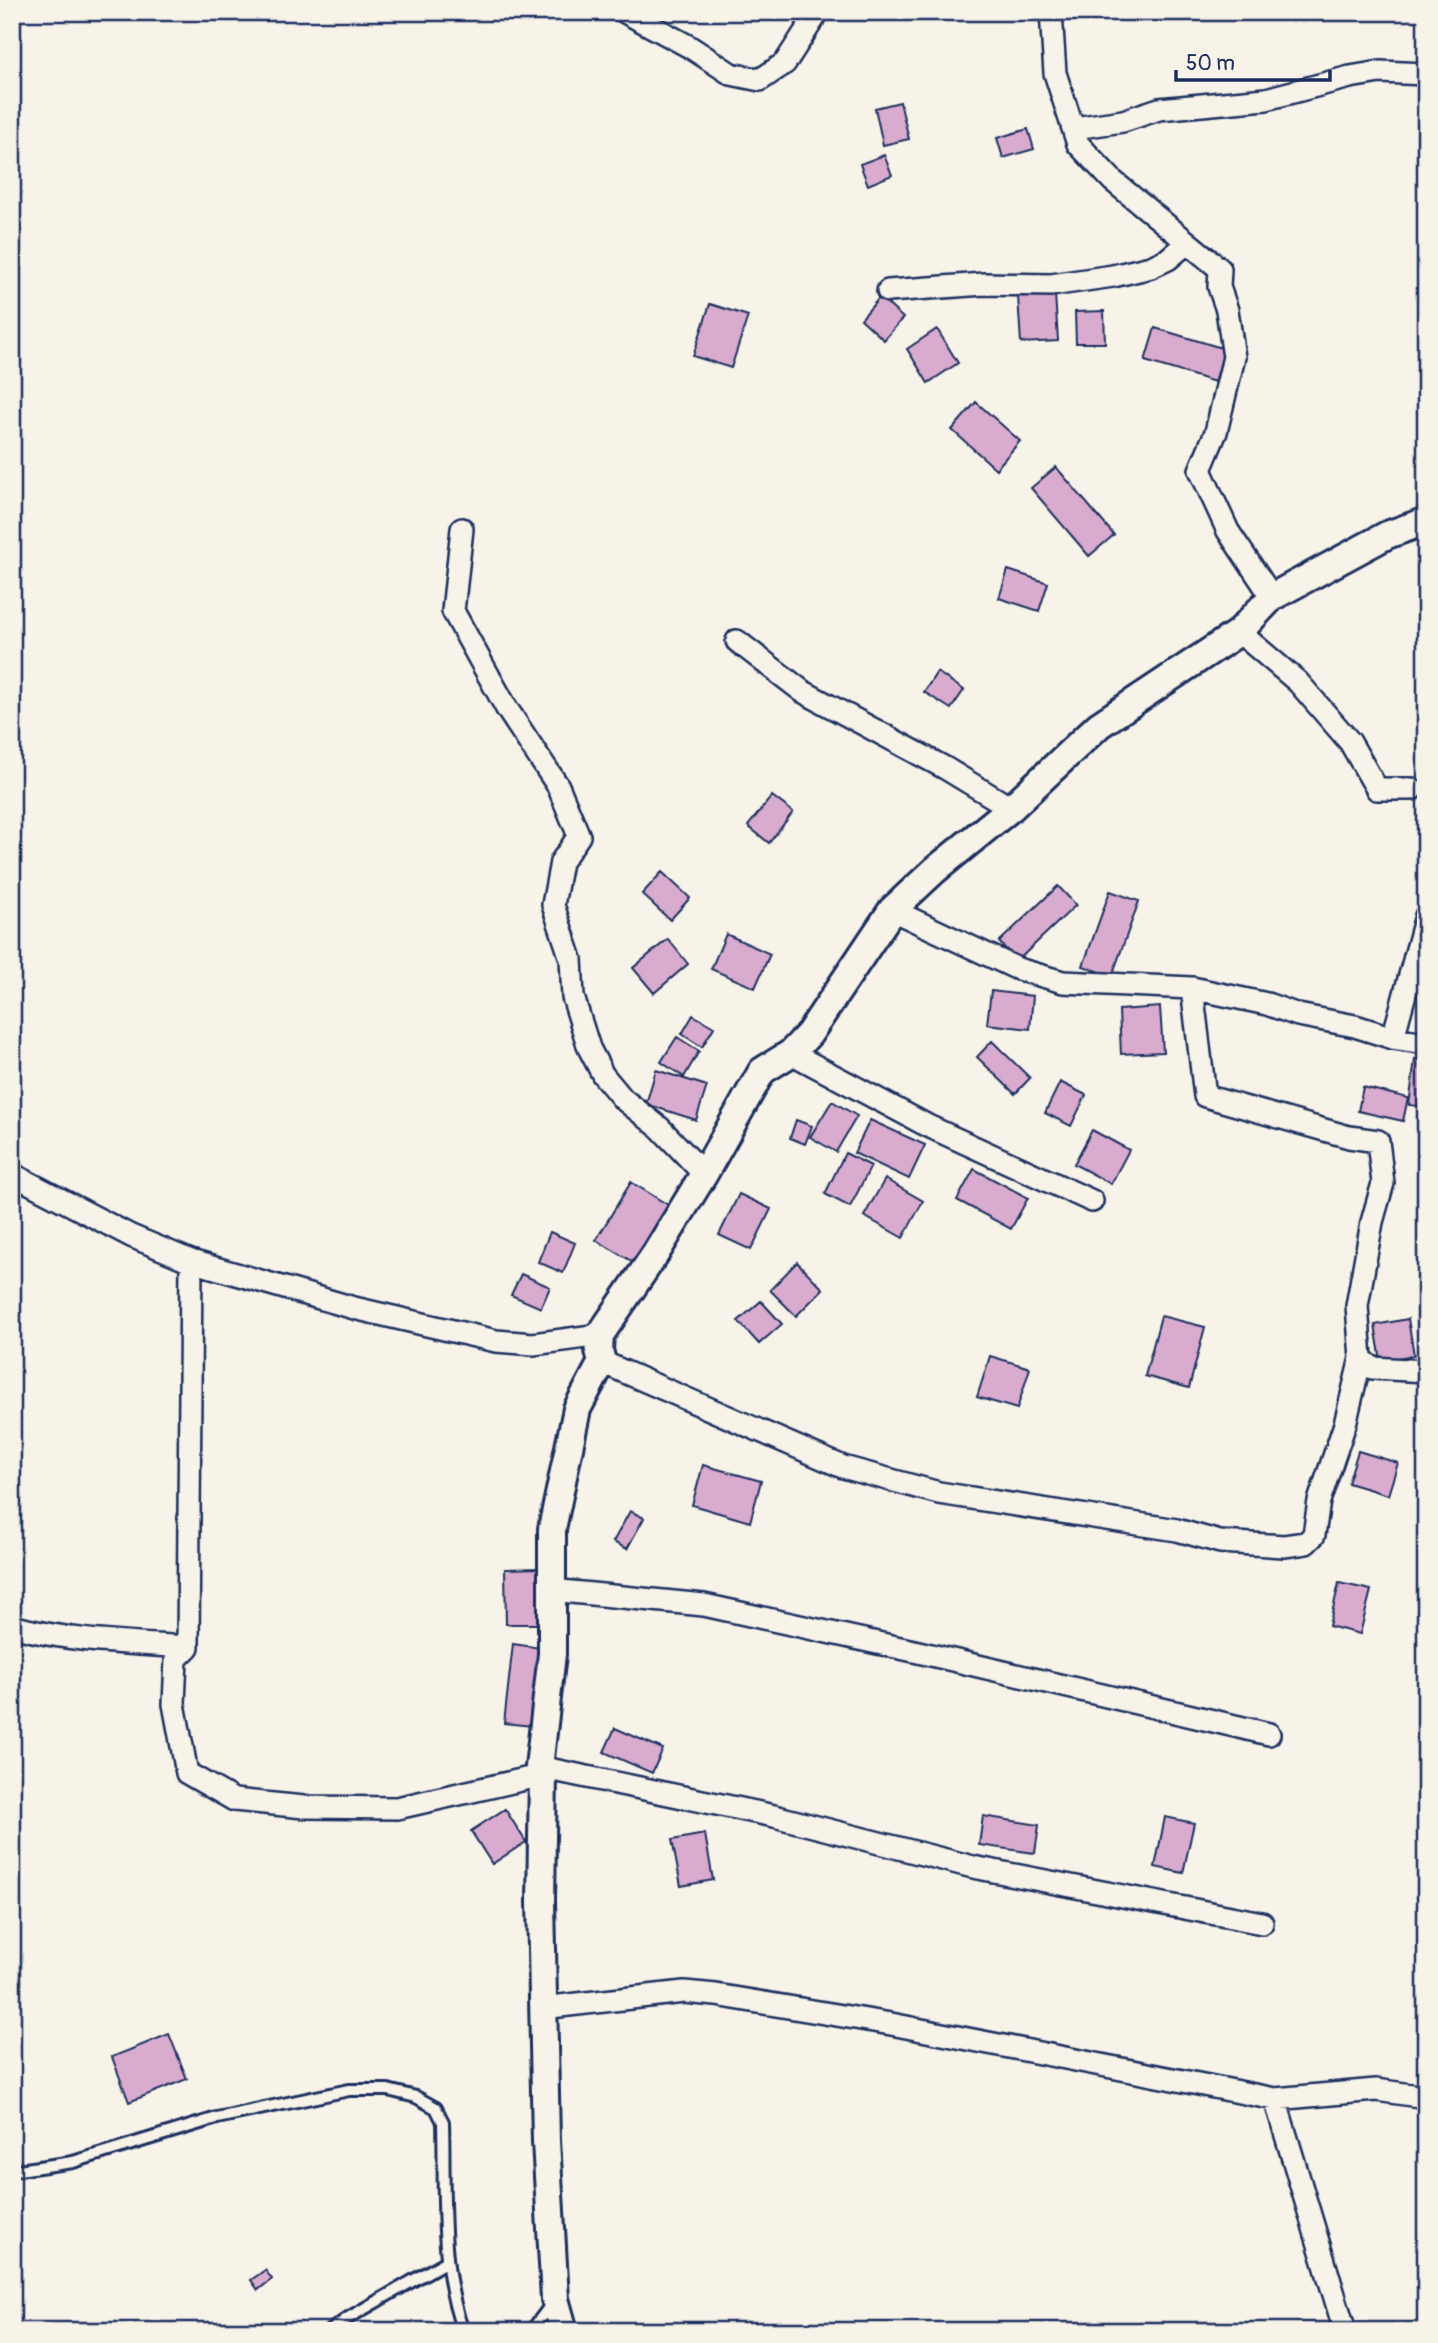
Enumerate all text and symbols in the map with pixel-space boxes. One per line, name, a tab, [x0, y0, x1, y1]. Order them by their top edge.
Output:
scale bar	[1176, 38, 1330, 82]
text: 50 m	[1186, 50, 1235, 77]

